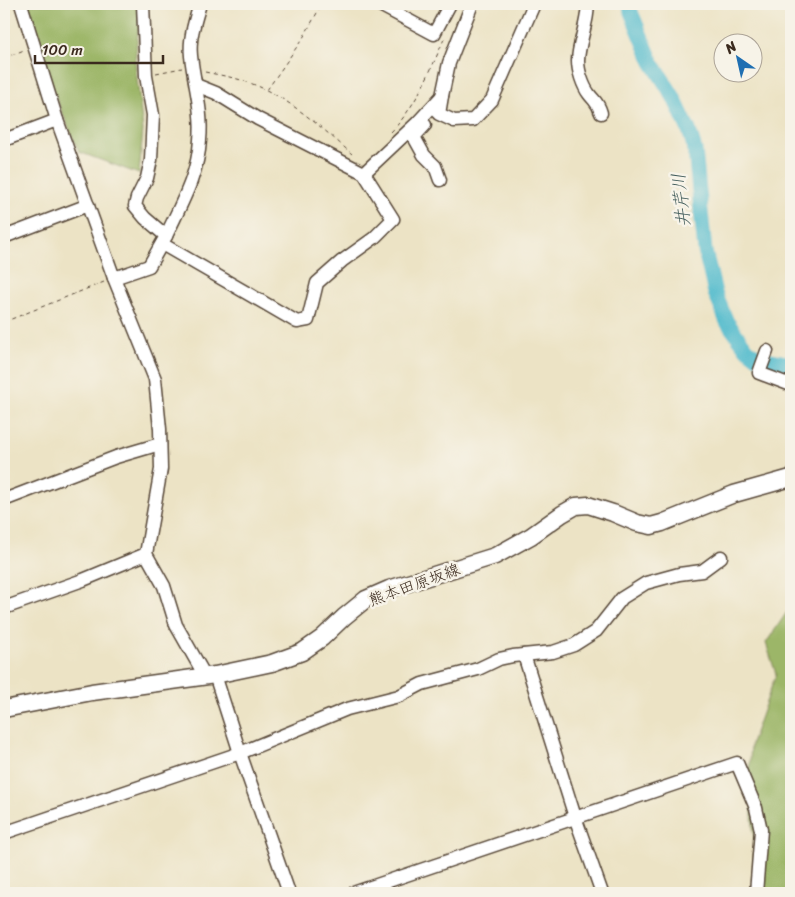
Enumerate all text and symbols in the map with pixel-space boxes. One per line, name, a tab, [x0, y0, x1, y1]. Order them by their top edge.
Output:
scale bar	[35, 32, 162, 64]
north arrow	[712, 32, 762, 82]
text: N	[719, 34, 742, 61]
text: 100 m	[42, 37, 83, 63]
water label: 井芹川	[662, 171, 700, 229]
street label: 熊本田原坂線	[364, 554, 464, 615]

